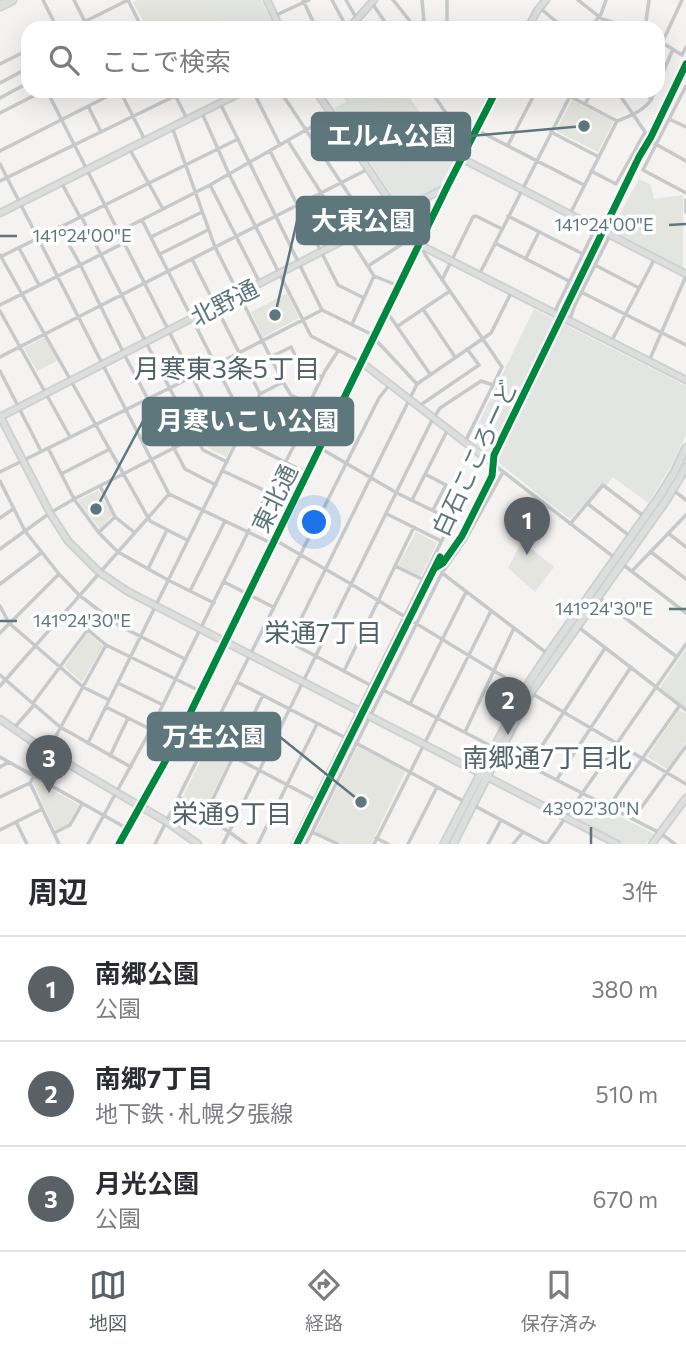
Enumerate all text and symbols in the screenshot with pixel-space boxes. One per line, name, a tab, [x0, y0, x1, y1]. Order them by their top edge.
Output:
search box	[21, 21, 665, 98]
icon: search	[45, 41, 83, 79]
text: ここで検索	[101, 45, 231, 76]
callout: エルム公園	[312, 113, 470, 160]
text: エルム公園	[326, 119, 456, 150]
callout: 大東公園	[297, 197, 429, 244]
text: 大東公園	[311, 204, 415, 235]
text: 141°24'00"E	[554, 213, 654, 235]
text: 141°24'00"E	[32, 224, 132, 246]
street label: 北野通	[185, 273, 263, 331]
district label: 月寒東3条5丁目	[134, 352, 320, 383]
street label: 白石こころーど	[425, 376, 523, 540]
callout: 月寒いこい公園	[143, 398, 353, 445]
text: 月寒いこい公園	[157, 404, 339, 435]
street label: 東北通	[245, 459, 303, 537]
pin: 1	[504, 497, 550, 555]
your location	[297, 505, 331, 539]
text: 141°24'30"E	[555, 597, 653, 619]
text: 141°24'30"E	[33, 609, 131, 631]
district label: 栄通7丁目	[264, 616, 382, 647]
pin: 2	[485, 677, 531, 735]
callout: 万生公園	[148, 713, 280, 760]
text: 万生公園	[162, 720, 266, 751]
pin: 3	[26, 735, 72, 793]
district label: 南郷通7丁目北	[462, 741, 632, 772]
district label: 栄通9丁目	[172, 797, 292, 828]
text: 43°02'30"N	[542, 797, 640, 819]
text: 周辺	[28, 872, 88, 909]
text: 3件	[622, 877, 658, 905]
text: 南郷公園	[95, 957, 199, 988]
text: 1	[46, 975, 56, 1003]
text: 380 m	[591, 975, 658, 1003]
text: 公園	[95, 994, 141, 1022]
text: 南郷7丁目	[95, 1062, 213, 1093]
text: 2	[44, 1080, 58, 1108]
text: 510 m	[595, 1080, 658, 1108]
text: 地下鉄 · 札幌夕張線	[95, 1099, 293, 1127]
text: 月光公園	[95, 1167, 199, 1198]
text: 3	[44, 1185, 58, 1213]
text: 670 m	[593, 1185, 658, 1213]
text: 公園	[95, 1204, 141, 1232]
tab: 地図	[89, 1266, 127, 1335]
tab: 経路	[305, 1266, 343, 1335]
tab: 保存済み	[521, 1266, 597, 1335]

